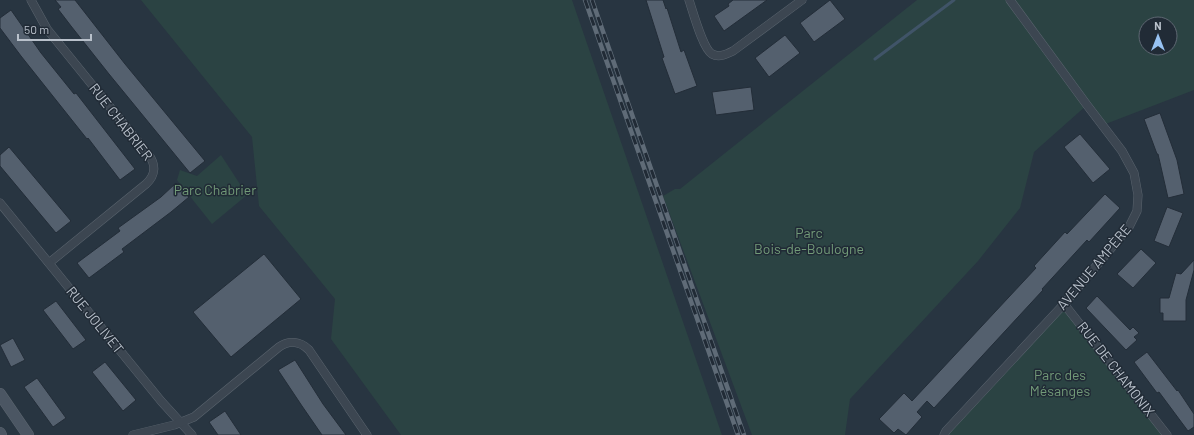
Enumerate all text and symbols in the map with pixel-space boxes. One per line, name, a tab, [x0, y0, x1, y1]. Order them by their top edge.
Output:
scale bar	[18, 16, 91, 42]
north arrow	[1138, 16, 1178, 56]
text: N	[1154, 19, 1162, 32]
text: 50 m	[24, 22, 49, 36]
street label: RUE CHABRIER	[86, 80, 157, 164]
park label: Parc Chabrier	[174, 181, 256, 198]
street label: AVENUE AMPÈRE	[1053, 220, 1134, 313]
park label: Parc Bois-de-Boulogne	[754, 224, 864, 257]
street label: RUE JOLIVET	[63, 283, 128, 357]
street label: RUE DE CHAMONIX	[1074, 318, 1159, 419]
park label: Parc des Mésanges	[1030, 366, 1090, 399]

